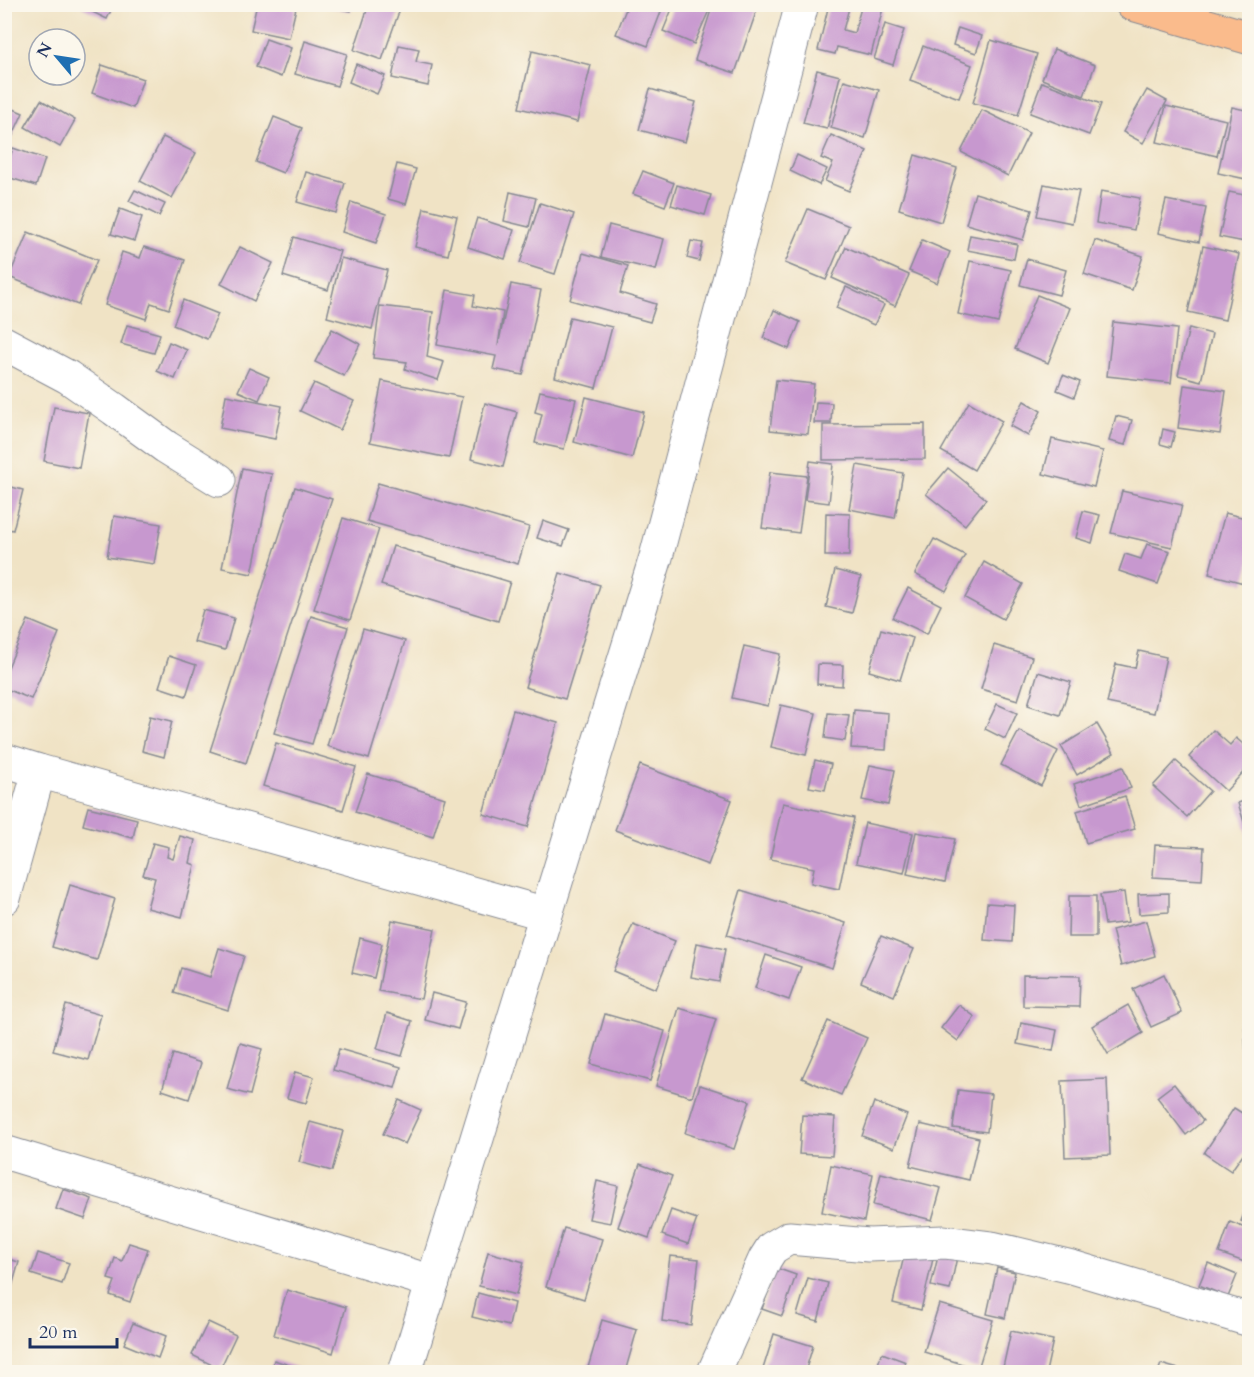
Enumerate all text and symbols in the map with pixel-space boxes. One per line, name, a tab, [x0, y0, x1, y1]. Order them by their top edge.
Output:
north arrow	[27, 27, 87, 87]
text: N	[32, 39, 58, 62]
scale bar	[30, 1311, 117, 1349]
text: 20 m	[39, 1320, 78, 1345]

